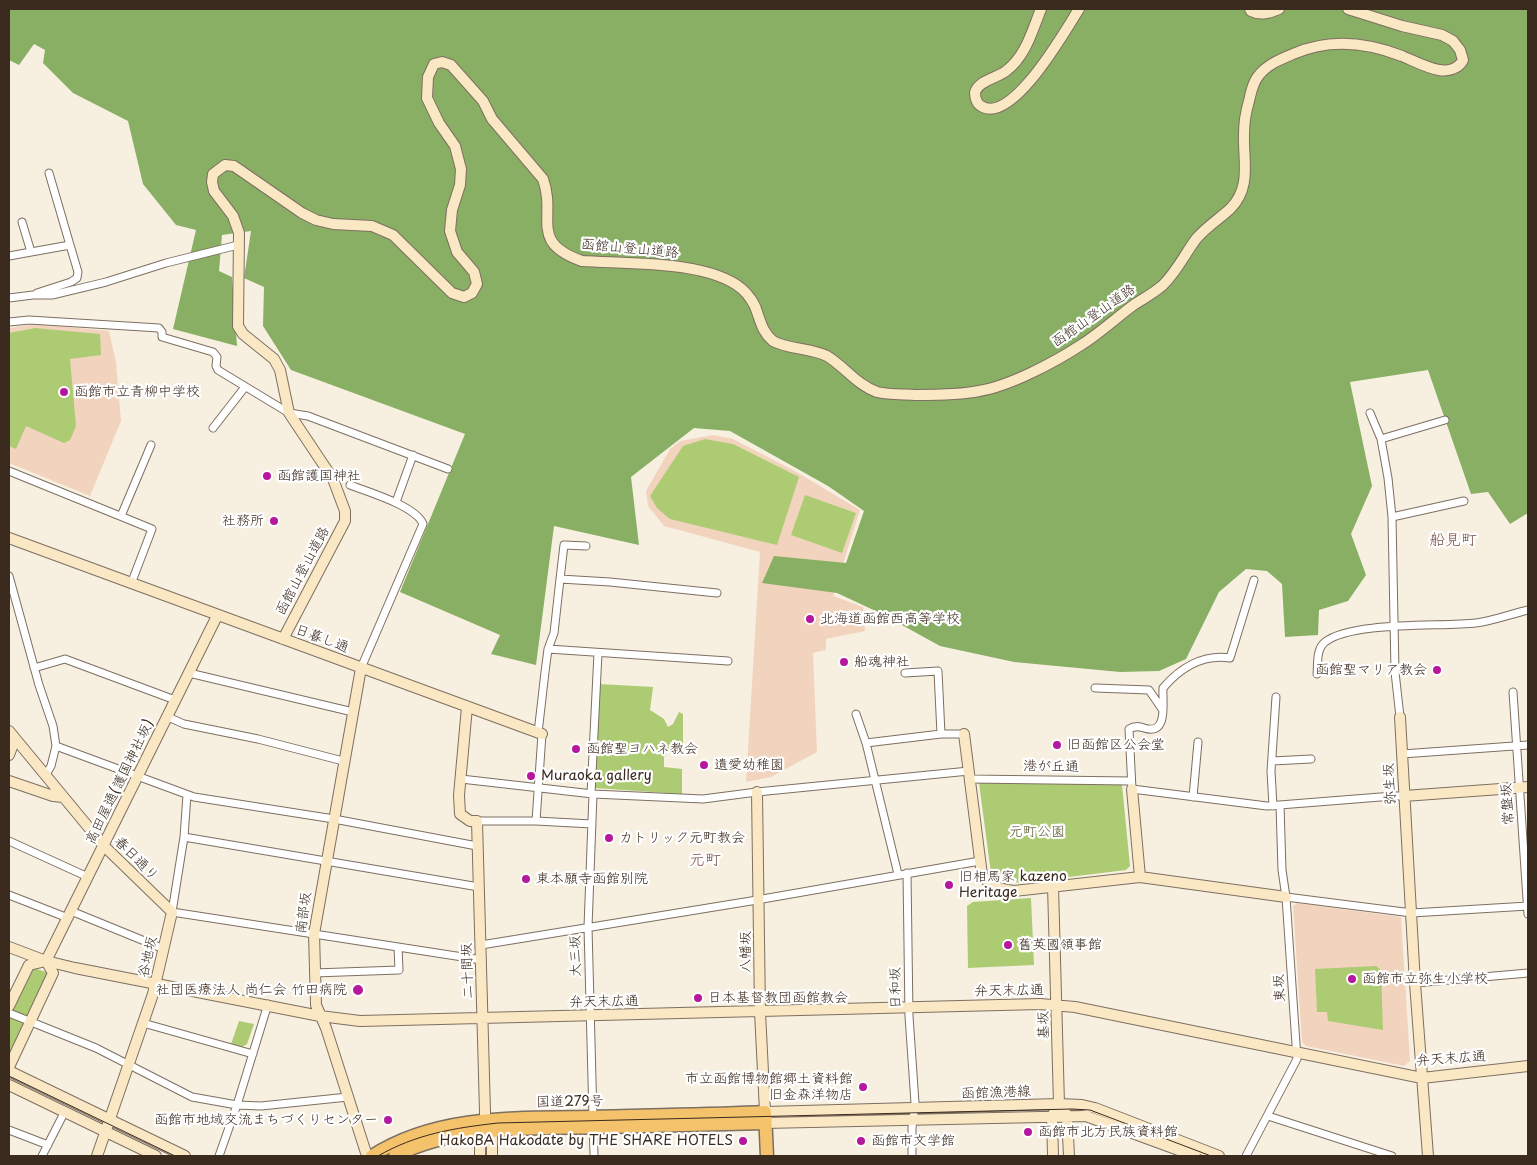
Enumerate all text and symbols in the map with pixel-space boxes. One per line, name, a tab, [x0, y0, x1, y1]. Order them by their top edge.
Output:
street label: 函館山登山道路	[580, 236, 680, 262]
street label: 函館山登山道路	[1049, 281, 1139, 351]
place label: 函館市立青柳中学校	[74, 384, 200, 400]
marker: 函館市立青柳中学校	[58, 386, 70, 398]
place label: 函館護国神社	[277, 468, 361, 484]
marker: 函館護国神社	[261, 470, 273, 482]
place label: 社務所	[222, 513, 264, 529]
marker: 社務所	[268, 515, 280, 527]
street label: 函館山登山道路	[273, 524, 333, 618]
district label: 船見町	[1429, 531, 1477, 551]
place label: 北海道函館西高等学校	[820, 611, 960, 627]
marker: 北海道函館西高等学校	[804, 613, 816, 625]
street label: 日暮し通	[293, 622, 351, 656]
place label: 船魂神社	[854, 654, 910, 670]
marker: 船魂神社	[838, 656, 850, 668]
place label: 函館聖マリア教会	[1315, 662, 1427, 678]
marker: 函館聖マリア教会	[1431, 664, 1443, 676]
street label: 高田屋通(護国神社坂)	[82, 717, 158, 847]
place label: 旧函館区公会堂	[1067, 737, 1165, 753]
marker: 旧函館区公会堂	[1051, 739, 1063, 751]
place label: 函館聖ヨハネ教会	[586, 741, 698, 757]
marker: 函館聖ヨハネ教会	[570, 743, 582, 755]
place label: 遺愛幼稚園	[714, 757, 784, 773]
street label: 港が丘通	[1023, 758, 1079, 776]
marker: 遺愛幼稚園	[698, 759, 710, 771]
street label: 弥生坂	[1381, 763, 1399, 805]
place label: Muraoka gallery	[541, 768, 652, 784]
marker: Muraoka gallery	[525, 770, 537, 782]
street label: 常盤坂	[1498, 782, 1518, 826]
park label: 元町公園	[1009, 824, 1065, 840]
place label: カトリック元町教会	[619, 830, 745, 846]
marker: カトリック元町教会	[603, 832, 615, 844]
street label: 春日通り	[110, 833, 162, 885]
district label: 元町	[689, 851, 721, 871]
place label: 旧相馬家 kazeno Heritage	[959, 869, 1067, 902]
place label: 東本願寺函館別院	[536, 871, 648, 887]
marker: 東本願寺函館別院	[520, 873, 532, 885]
marker: 旧相馬家 kazeno Heritage	[943, 879, 955, 891]
street label: 南部坂	[293, 891, 315, 935]
street label: 八幡坂	[738, 931, 754, 973]
street label: 谷地坂	[135, 935, 161, 979]
street label: 大三坂	[567, 935, 585, 977]
place label: 舊英國領事館	[1018, 937, 1102, 953]
marker: 舊英國領事館	[1002, 939, 1014, 951]
street label: 二十間坂	[459, 943, 477, 999]
street label: 日和坂	[887, 967, 905, 1009]
place label: 函館市立弥生小学校	[1362, 971, 1488, 987]
street label: 東坂	[1271, 973, 1289, 1003]
marker: 函館市立弥生小学校	[1346, 973, 1358, 985]
place label: 社団医療法人 尚仁会 竹田病院	[156, 982, 347, 998]
street label: 弁天末広通	[974, 982, 1044, 1000]
marker: 社団医療法人 尚仁会 竹田病院	[351, 983, 365, 997]
place label: 日本基督教団函館教会	[708, 990, 848, 1006]
marker: 日本基督教団函館教会	[692, 992, 704, 1004]
street label: 弁天末広通	[569, 993, 639, 1011]
street label: 基坂	[1035, 1011, 1053, 1039]
street label: 弁天末広通	[1415, 1048, 1487, 1070]
place label: 市立函館博物館郷土資料館 旧金森洋物店	[685, 1071, 853, 1104]
marker: 市立函館博物館郷土資料館 旧金森洋物店	[857, 1081, 869, 1093]
street label: 函館漁港線	[961, 1083, 1031, 1103]
street label: 国道279号	[536, 1093, 604, 1111]
place label: 函館市地域交流まちづくりセンター	[154, 1112, 378, 1128]
marker: 函館市地域交流まちづくりセンター	[382, 1114, 394, 1126]
place label: 函館市北方民族資料館	[1038, 1124, 1178, 1140]
marker: 函館市北方民族資料館	[1022, 1126, 1034, 1138]
place label: HakoBA Hakodate by THE SHARE HOTELS	[440, 1133, 733, 1149]
place label: 函館市文学館	[871, 1133, 955, 1149]
marker: HakoBA Hakodate by THE SHARE HOTELS	[737, 1135, 749, 1147]
marker: 函館市文学館	[855, 1135, 867, 1147]

